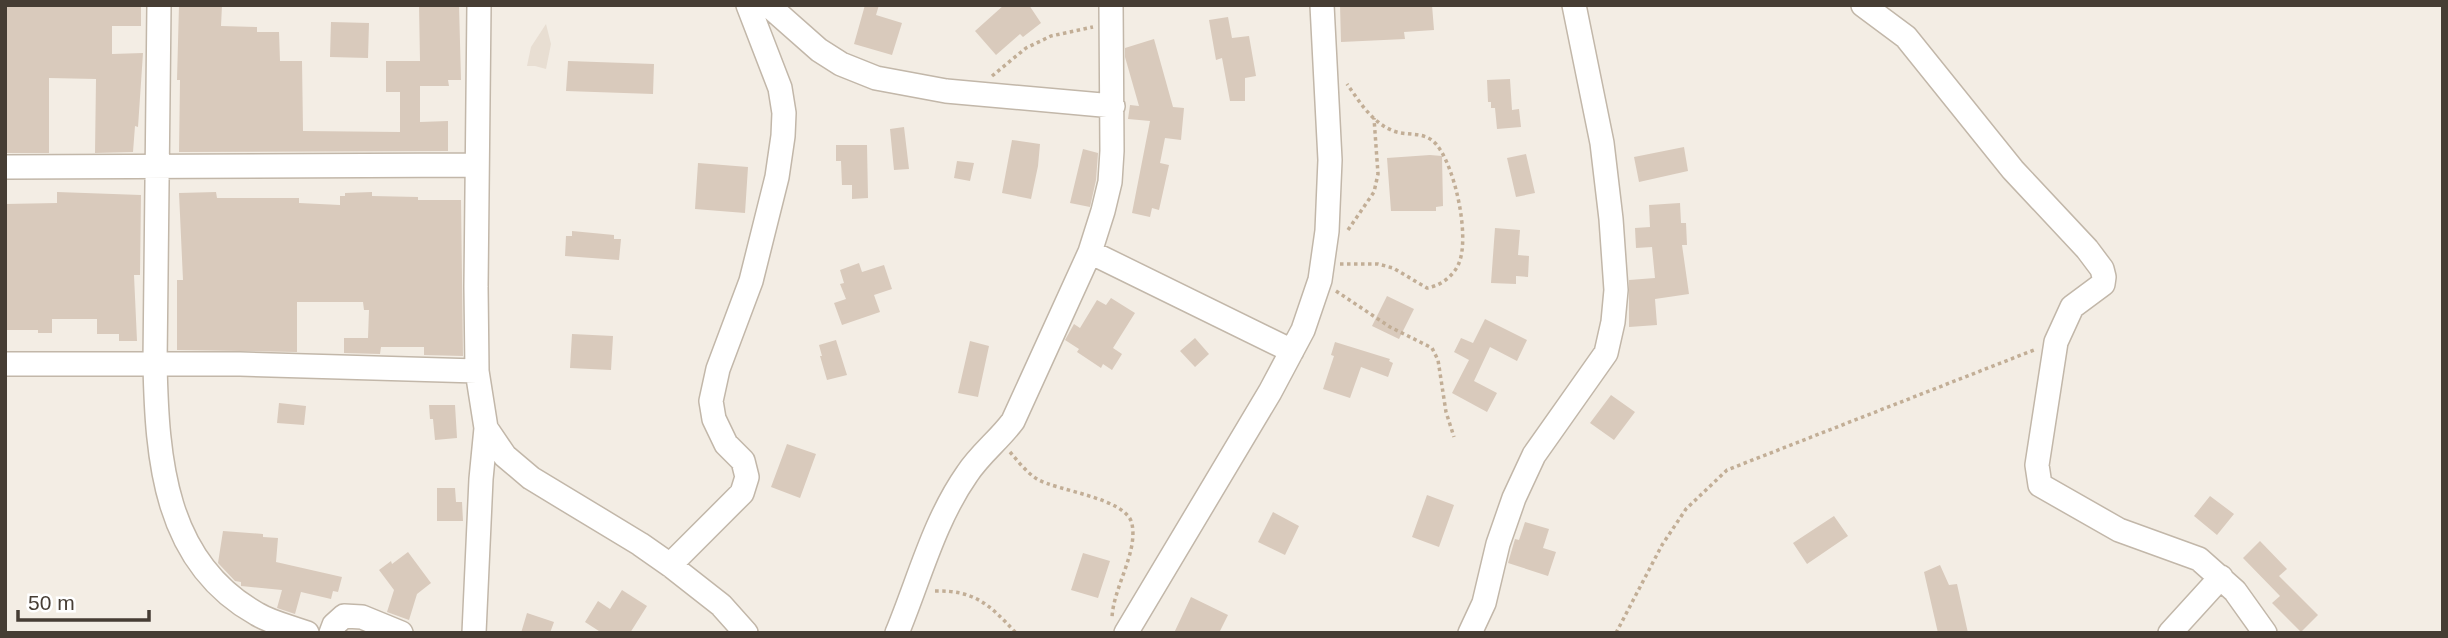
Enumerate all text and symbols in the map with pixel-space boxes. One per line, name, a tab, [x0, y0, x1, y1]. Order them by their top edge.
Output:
scale bar	[18, 578, 149, 622]
text: 50 m	[28, 591, 75, 614]

